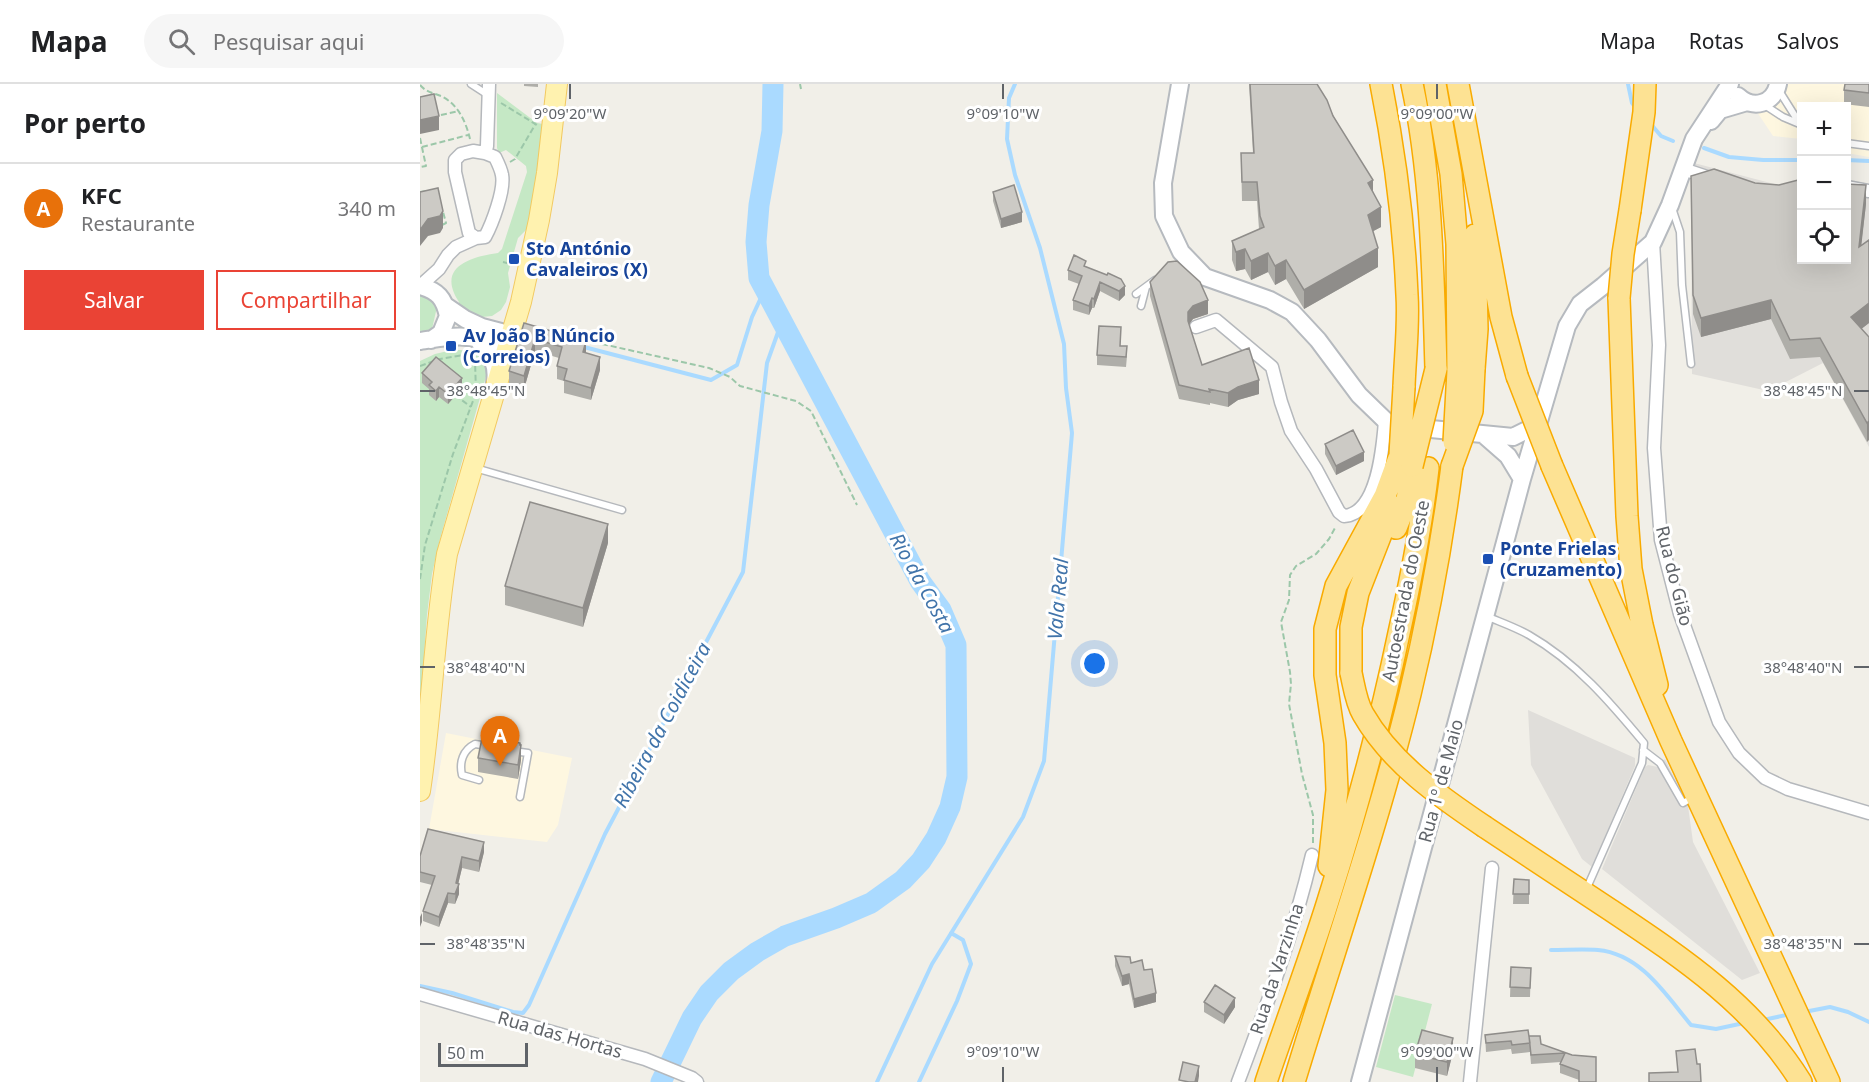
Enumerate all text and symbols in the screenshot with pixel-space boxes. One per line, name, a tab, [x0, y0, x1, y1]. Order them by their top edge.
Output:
search box	[144, 14, 564, 68]
text: Mapa	[30, 22, 108, 60]
icon: search	[165, 25, 198, 58]
text: Pesquisar aqui	[213, 26, 365, 56]
text: Mapa	[1600, 27, 1656, 55]
text: Rotas	[1689, 27, 1744, 55]
text: Salvos	[1777, 27, 1839, 55]
map controls	[1797, 102, 1851, 264]
button: +	[1797, 102, 1851, 156]
text: 9°09'20"W	[533, 103, 607, 123]
text: 9°09'10"W	[966, 103, 1040, 123]
text: 9°09'00"W	[1400, 103, 1474, 123]
text: Por perto	[24, 105, 146, 141]
button: −	[1797, 156, 1851, 210]
text: KFC	[81, 180, 122, 210]
text: A	[37, 195, 50, 222]
text: 340 m	[338, 195, 396, 222]
text: Restaurante	[81, 210, 195, 237]
button: locate	[1797, 210, 1851, 264]
place label: Sto António Cavaleiros (X)	[526, 236, 648, 281]
marker: Sto António Cavaleiros (X)	[507, 252, 521, 266]
button: Salvar	[24, 270, 204, 330]
button: Compartilhar	[216, 270, 396, 330]
place label: Av João B Núncio (Correios)	[463, 323, 615, 368]
marker: Av João B Núncio (Correios)	[444, 339, 458, 353]
text: 38°48'45"N	[447, 380, 525, 400]
text: 38°48'45"N	[1764, 380, 1842, 400]
street label: Autoestrada do Oeste	[1376, 498, 1434, 684]
street label: Rua do Gião	[1651, 523, 1699, 628]
water label: Rio da Costa	[884, 528, 961, 638]
place label: Ponte Frielas (Cruzamento)	[1500, 536, 1622, 581]
marker: Ponte Frielas (Cruzamento)	[1481, 552, 1495, 566]
water label: Vala Real	[1040, 556, 1075, 641]
water label: Ribeira da Coidiceira	[607, 637, 717, 812]
your location	[1080, 649, 1109, 678]
text: 38°48'40"N	[447, 657, 525, 677]
text: 38°48'40"N	[1764, 657, 1842, 677]
pin: A	[480, 716, 520, 766]
street label: Rua 1º de Maio	[1412, 716, 1468, 845]
street label: Rua da Varzinha	[1244, 900, 1309, 1037]
text: 38°48'35"N	[447, 933, 525, 953]
text: 38°48'35"N	[1764, 933, 1842, 953]
street label: Rua das Hortas	[495, 1005, 625, 1063]
scale bar	[438, 1040, 528, 1068]
text: 9°09'10"W	[966, 1041, 1040, 1061]
text: 9°09'00"W	[1400, 1041, 1474, 1061]
text: 50 m	[447, 1042, 484, 1064]

